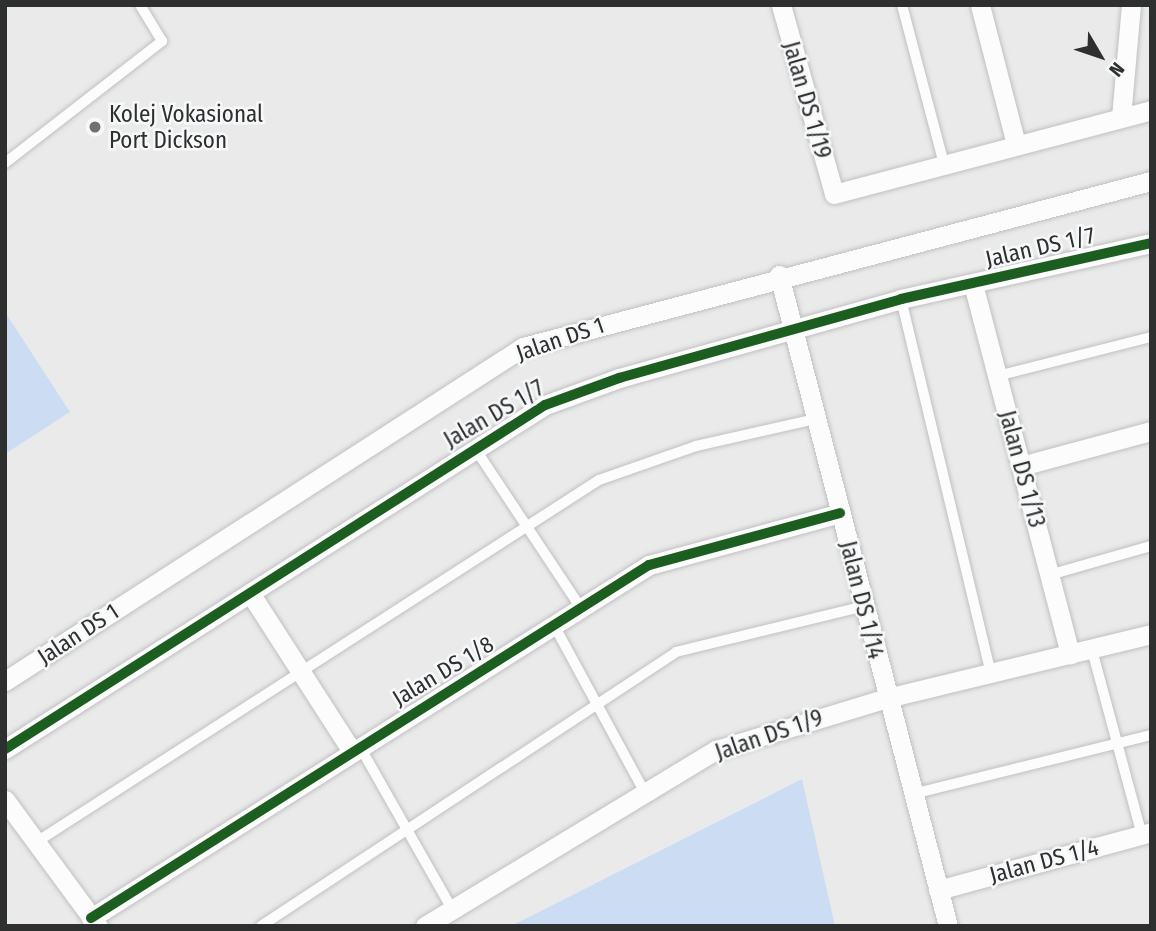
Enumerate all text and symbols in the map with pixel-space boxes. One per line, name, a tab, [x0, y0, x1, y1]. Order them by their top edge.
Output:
north arrow	[1065, 21, 1135, 91]
street label: Jalan DS 1/19	[777, 38, 837, 162]
text: N	[1104, 58, 1129, 81]
place label: Kolej Vokasional Port Dickson	[109, 100, 263, 154]
marker: Kolej Vokasional Port Dickson	[87, 119, 103, 135]
street label: Jalan DS 1/7	[983, 221, 1097, 273]
street label: Jalan DS 1	[512, 311, 608, 367]
street label: Jalan DS 1/7	[439, 374, 549, 454]
street label: Jalan DS 1/13	[993, 407, 1051, 531]
street label: Jalan DS 1/14	[834, 538, 890, 662]
street label: Jalan DS 1	[32, 598, 124, 670]
street label: Jalan DS 1/8	[388, 630, 498, 712]
street label: Jalan DS 1/9	[711, 704, 827, 766]
street label: Jalan DS 1/4	[986, 833, 1102, 889]

